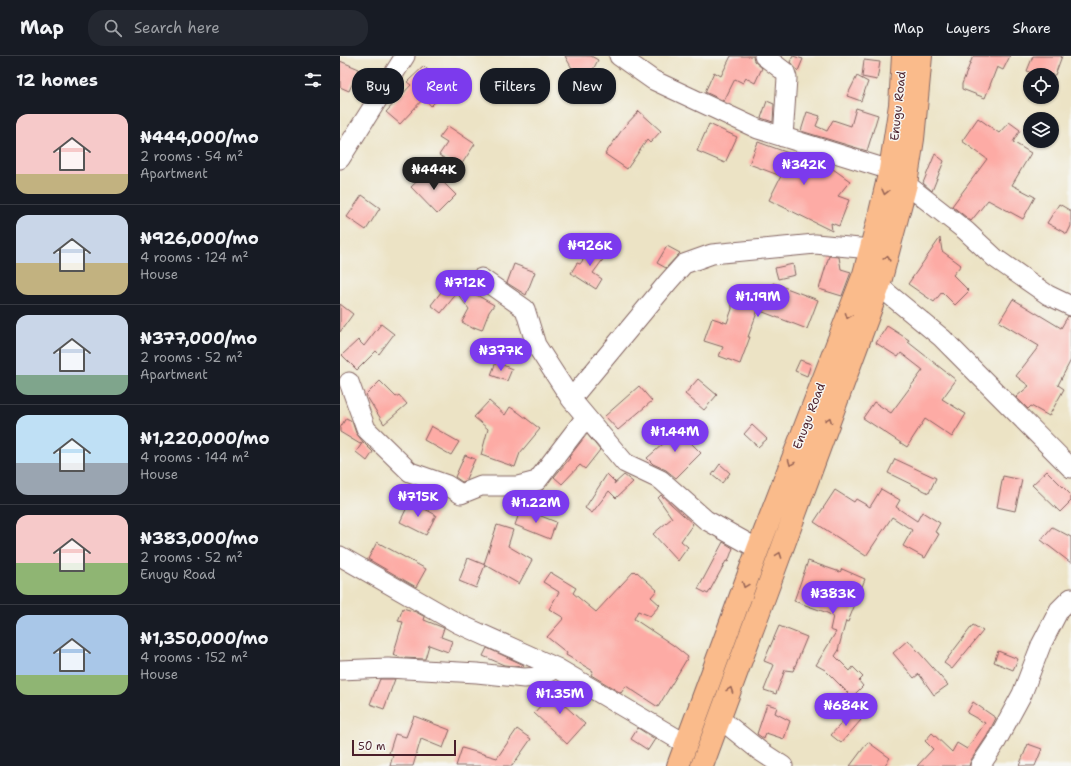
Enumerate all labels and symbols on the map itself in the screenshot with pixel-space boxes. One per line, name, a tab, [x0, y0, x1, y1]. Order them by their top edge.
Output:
street label: Enugu Road	[886, 70, 910, 142]
pin: ₦342K	[776, 152, 832, 186]
pin: ₦444K	[406, 157, 462, 191]
one-way arrow	[881, 188, 890, 195]
pin: ₦926K	[562, 233, 618, 267]
one-way arrow	[882, 254, 890, 261]
pin: ₦712K	[437, 270, 493, 304]
pin: ₦1.19M	[725, 284, 791, 318]
one-way arrow	[844, 312, 852, 319]
pin: ₦377K	[473, 338, 529, 372]
street label: Enugu Road	[789, 380, 829, 451]
one-way arrow	[825, 416, 833, 423]
pin: ₦1.44M	[642, 419, 708, 453]
one-way arrow	[787, 460, 795, 467]
pin: ₦715K	[390, 484, 446, 518]
pin: ₦1.22M	[503, 490, 569, 524]
one-way arrow	[775, 551, 783, 558]
one-way arrow	[741, 581, 749, 588]
pin: ₦383K	[805, 581, 861, 615]
pin: ₦1.35M	[527, 681, 593, 715]
one-way arrow	[725, 687, 733, 694]
pin: ₦684K	[818, 693, 874, 727]
scale bar	[352, 738, 456, 757]

